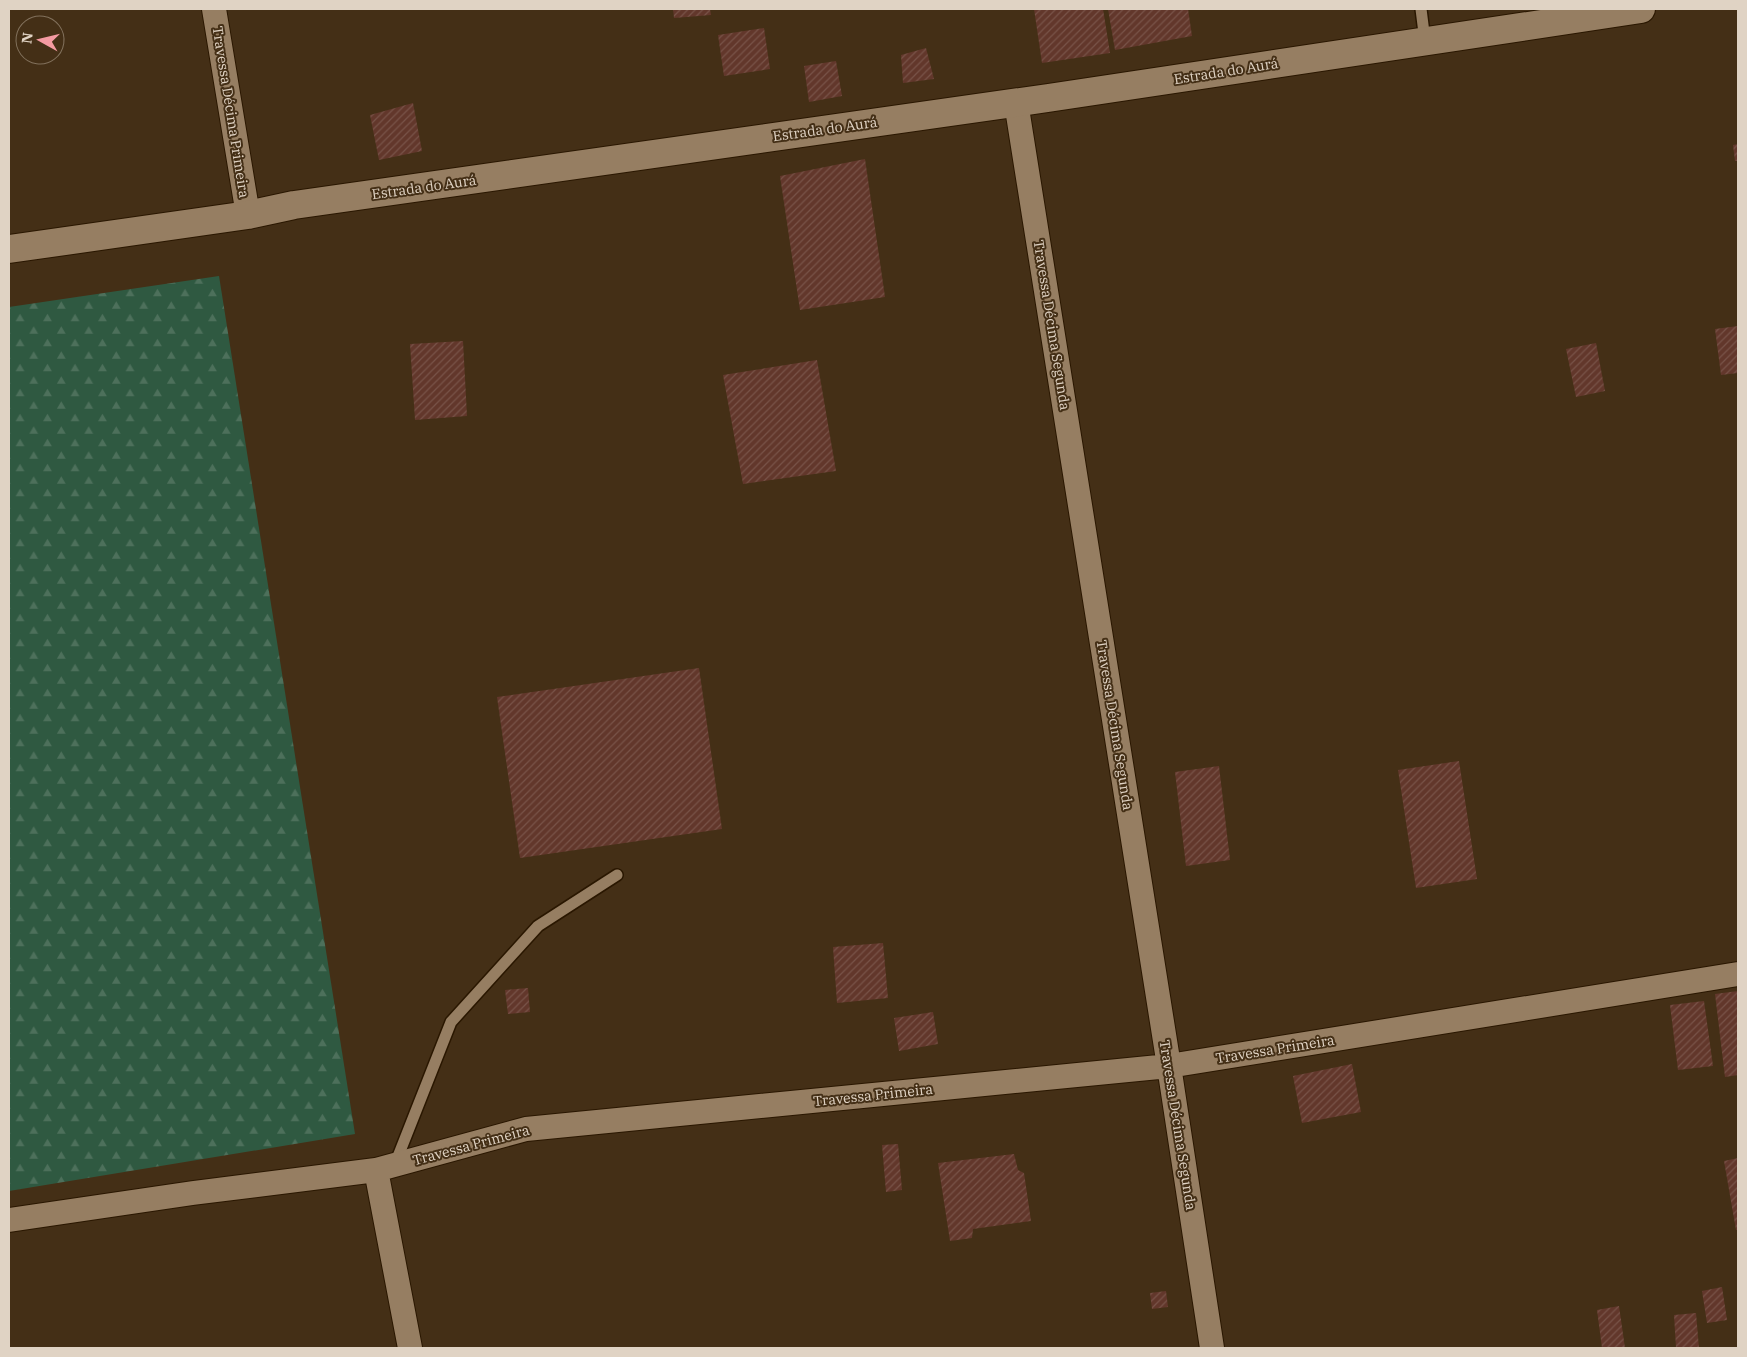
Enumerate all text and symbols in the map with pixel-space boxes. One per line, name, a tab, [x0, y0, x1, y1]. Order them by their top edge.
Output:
north arrow	[15, 15, 65, 65]
street label: Travessa Décima Primeira	[209, 25, 254, 199]
text: N	[17, 31, 37, 45]
street label: Estrada do Aurá	[1173, 54, 1280, 88]
street label: Estrada do Aurá	[772, 113, 879, 145]
street label: Estrada do Aurá	[371, 171, 478, 203]
street label: Travessa Décima Segunda	[1030, 239, 1074, 412]
street label: Travessa Décima Segunda	[1093, 639, 1137, 812]
street label: Travessa Primeira	[1214, 1031, 1336, 1067]
street label: Travessa Décima Segunda	[1156, 1039, 1200, 1212]
street label: Travessa Primeira	[812, 1080, 934, 1110]
street label: Travessa Primeira	[411, 1121, 532, 1169]

